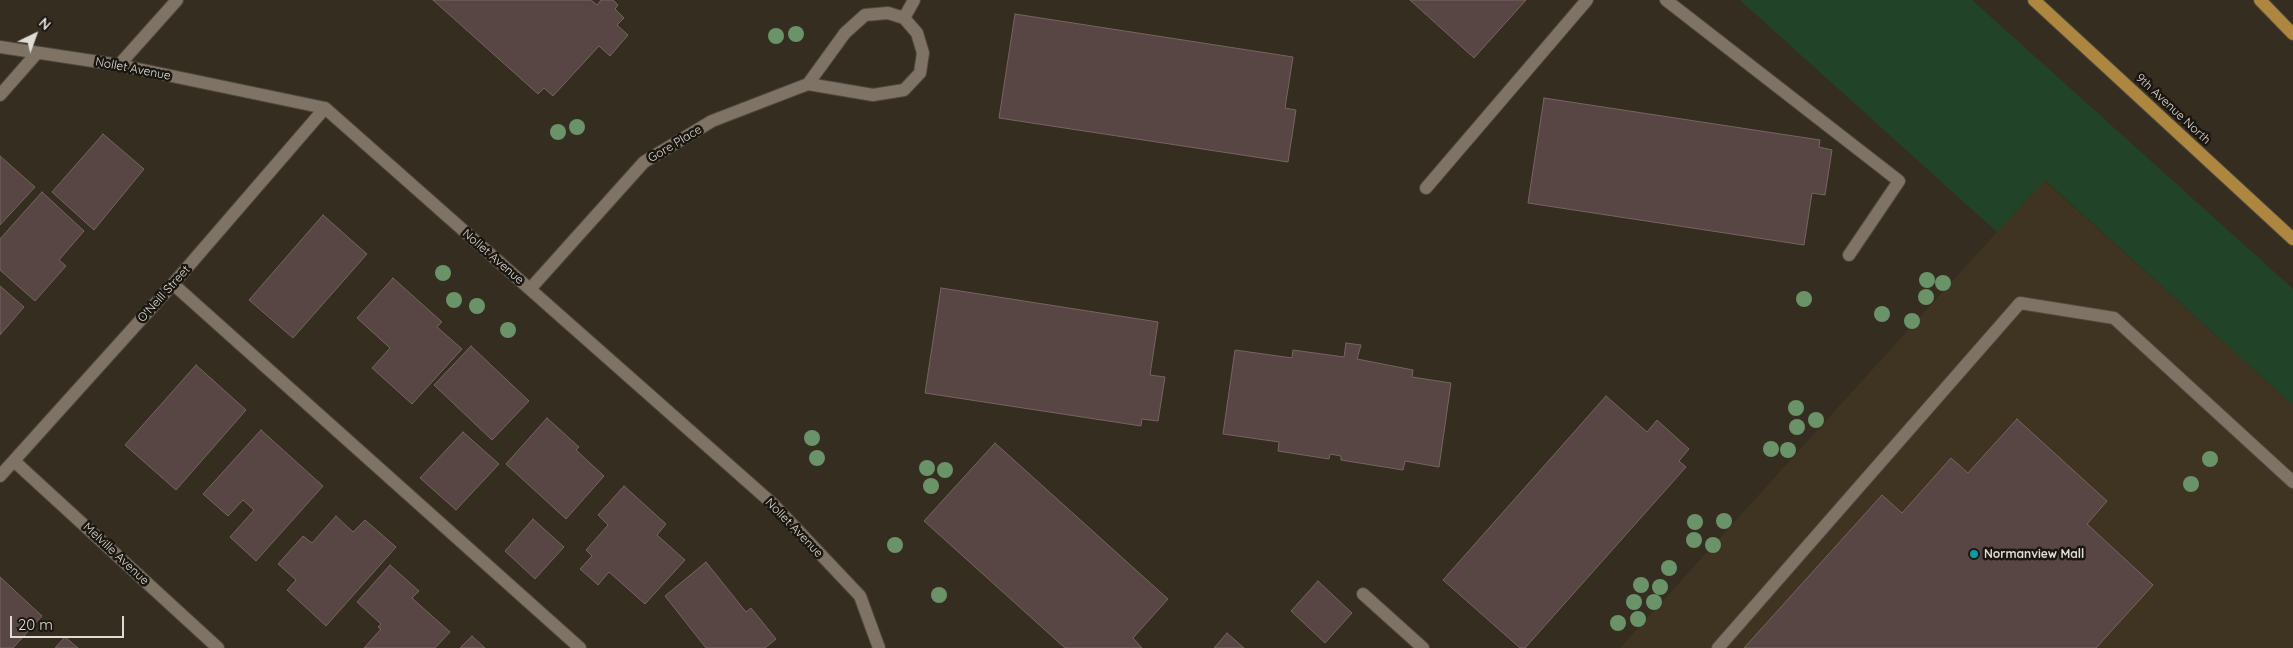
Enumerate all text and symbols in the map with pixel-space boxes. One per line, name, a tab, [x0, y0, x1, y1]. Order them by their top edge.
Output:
north arrow	[10, 10, 60, 60]
text: N	[35, 14, 55, 34]
street label: Nollet Avenue	[94, 55, 172, 83]
street label: 9th Avenue North	[2133, 71, 2213, 147]
street label: Gore Place	[645, 122, 705, 166]
street label: Nollet Avenue	[459, 226, 527, 288]
street label: O'Neill Street	[135, 263, 193, 325]
street label: Nollet Avenue	[762, 495, 826, 561]
street label: Melville Avenue	[80, 520, 152, 588]
place label: Normanview Mall	[1984, 547, 2084, 561]
marker: Normanview Mall	[1968, 548, 1980, 560]
scale bar	[12, 606, 126, 638]
text: 20 m	[18, 615, 53, 634]

